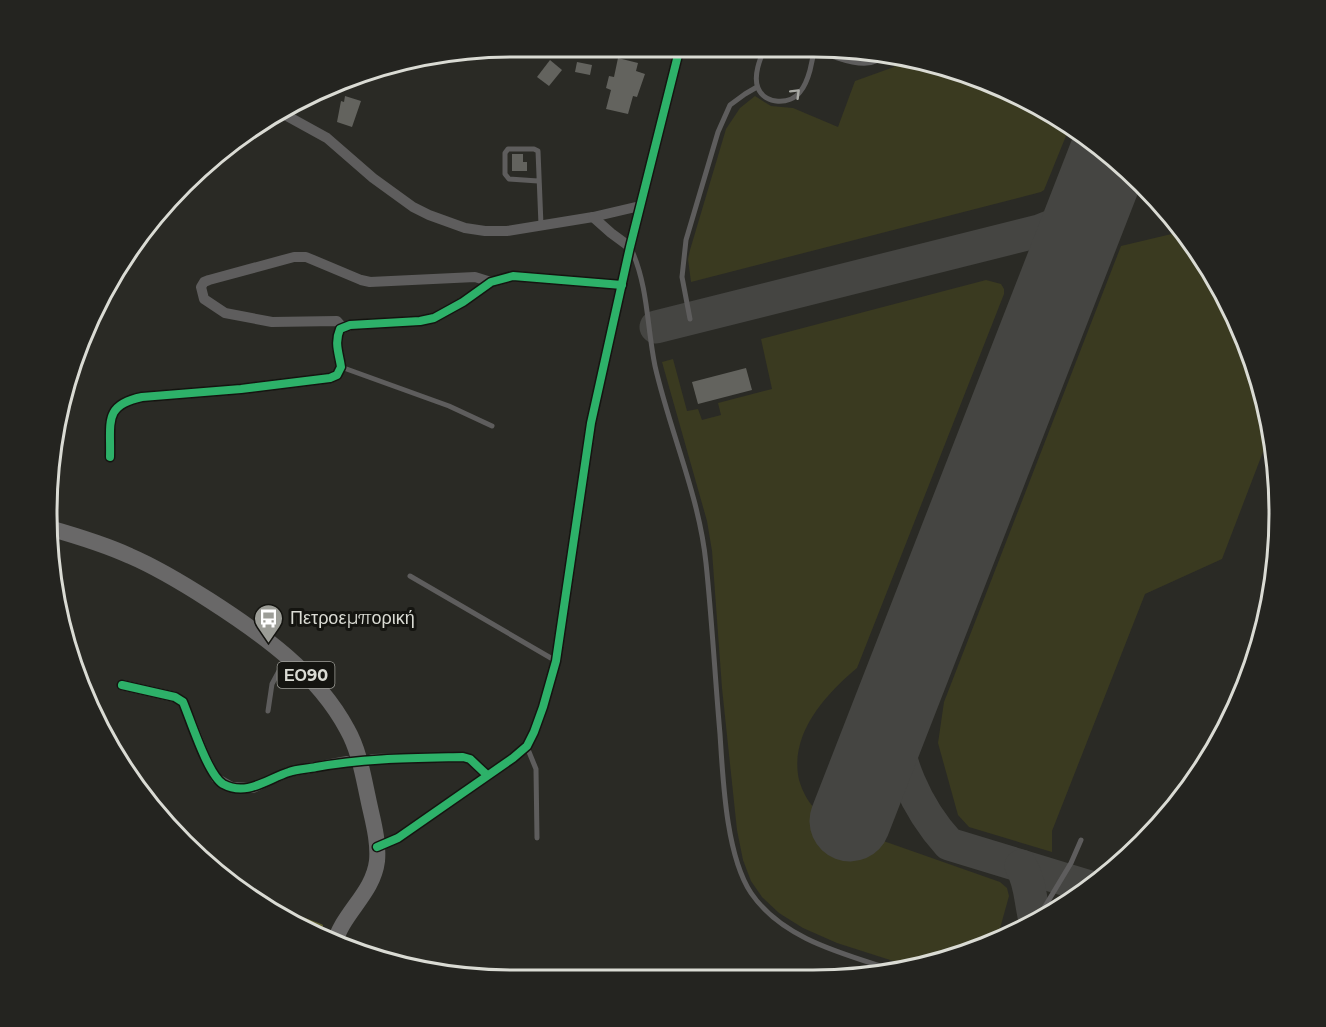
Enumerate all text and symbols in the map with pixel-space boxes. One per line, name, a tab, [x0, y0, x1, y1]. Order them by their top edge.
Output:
one-way arrow	[789, 89, 800, 100]
bus stop icon: Πετροεμπορική	[253, 602, 285, 644]
place label: Πετροεμπορική	[290, 607, 415, 629]
road number: ΕΟ90	[278, 662, 334, 688]

